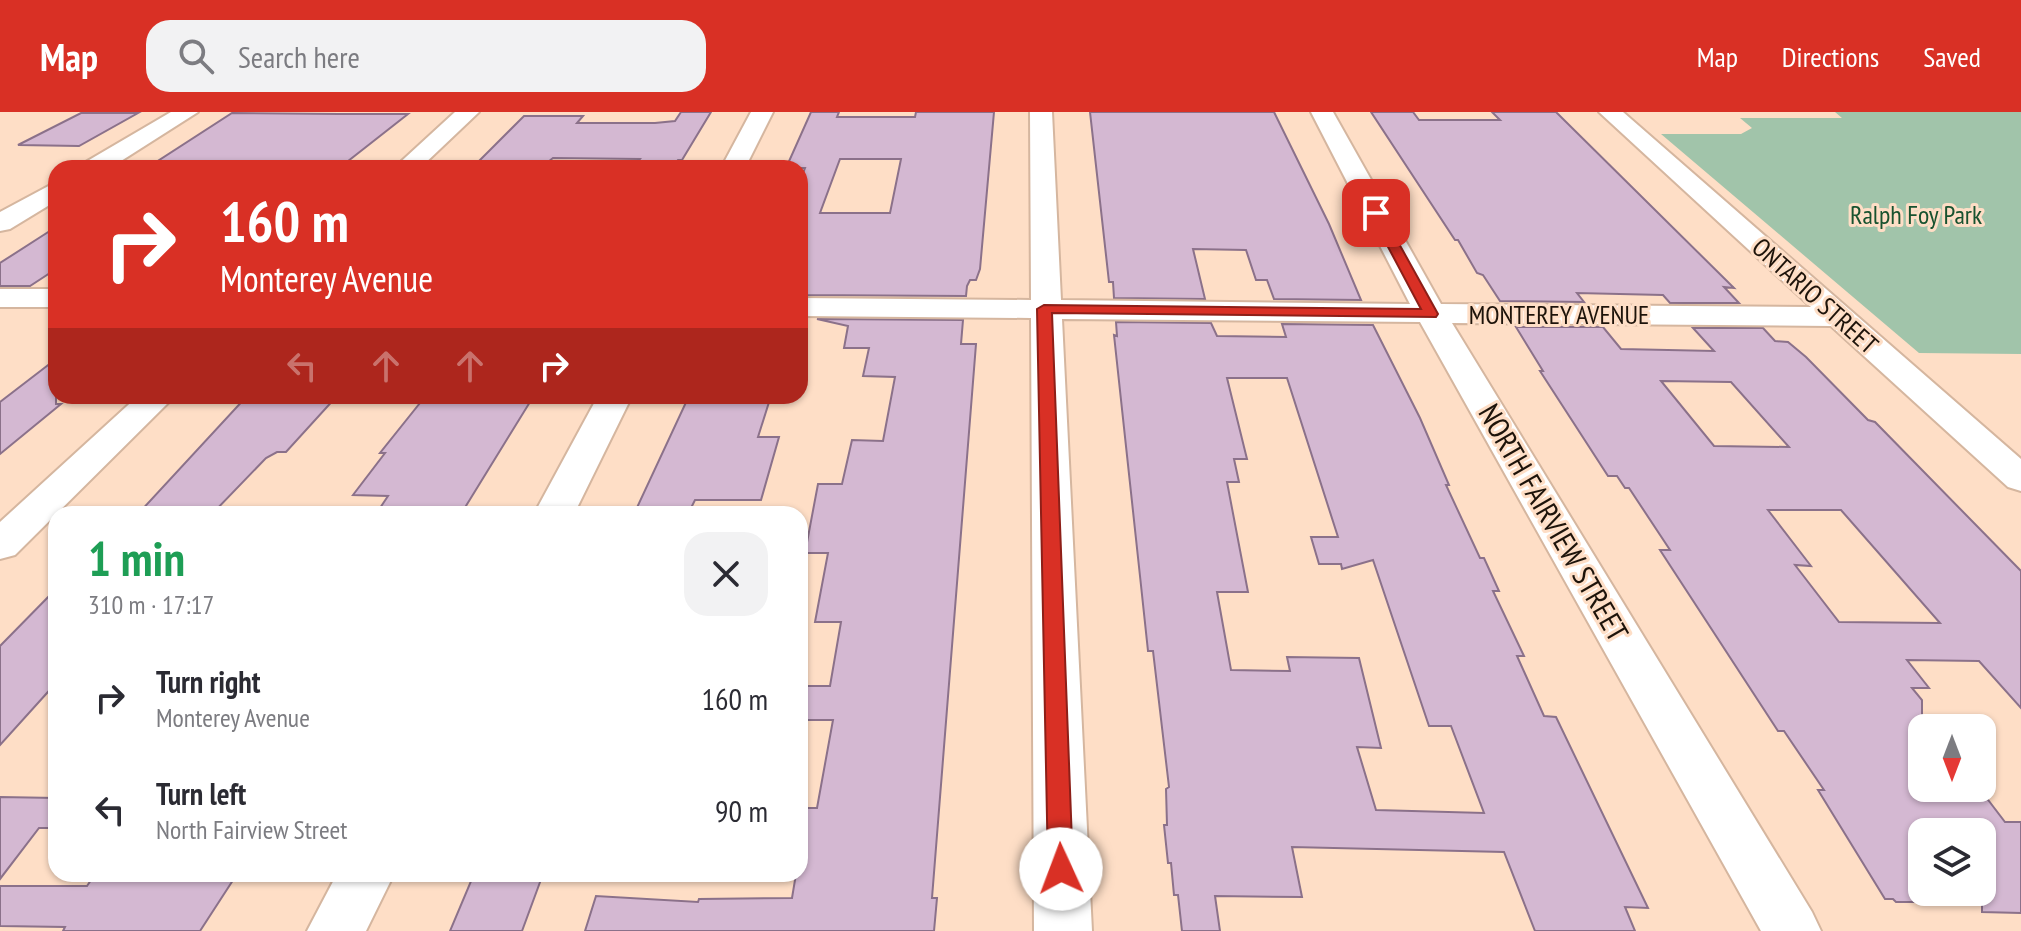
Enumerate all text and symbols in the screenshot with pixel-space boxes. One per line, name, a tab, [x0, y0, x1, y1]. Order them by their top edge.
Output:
search box	[146, 20, 706, 92]
text: Map	[40, 32, 98, 81]
icon: search	[174, 34, 218, 78]
text: Search here	[238, 37, 360, 76]
text: Map	[1697, 38, 1738, 75]
text: Directions	[1782, 38, 1879, 75]
text: Saved	[1923, 38, 1981, 75]
pin	[1342, 179, 1410, 247]
text: 160 m	[220, 185, 349, 257]
icon: arrive	[1354, 191, 1398, 235]
icon: right	[88, 192, 192, 296]
park label: Ralph Foy Park	[1850, 198, 1982, 231]
street label: ONTARIO STREET	[1745, 230, 1885, 361]
text: Monterey Avenue	[220, 255, 433, 302]
street label: MONTEREY AVENUE	[1469, 298, 1649, 331]
icon: left	[280, 344, 324, 388]
icon: ahead	[364, 344, 408, 388]
icon: ahead	[448, 344, 492, 388]
icon: right	[532, 344, 576, 388]
street label: NORTH FAIRVIEW STREET	[1470, 397, 1638, 648]
text: 1 min	[88, 527, 185, 589]
button: close	[684, 532, 768, 616]
text: 310 m · 17:17	[88, 588, 214, 621]
text: Turn right	[156, 662, 260, 701]
icon: right	[88, 676, 132, 720]
text: 160 m	[702, 679, 768, 718]
text: Monterey Avenue	[156, 701, 310, 734]
north arrow	[1908, 714, 1996, 802]
map controls	[1908, 714, 1996, 906]
text: Turn left	[156, 774, 246, 813]
icon: left	[88, 788, 132, 832]
text: 90 m	[715, 791, 768, 830]
text: North Fairview Street	[156, 813, 347, 846]
button: layers	[1908, 818, 1996, 906]
position arrow	[1019, 827, 1103, 911]

